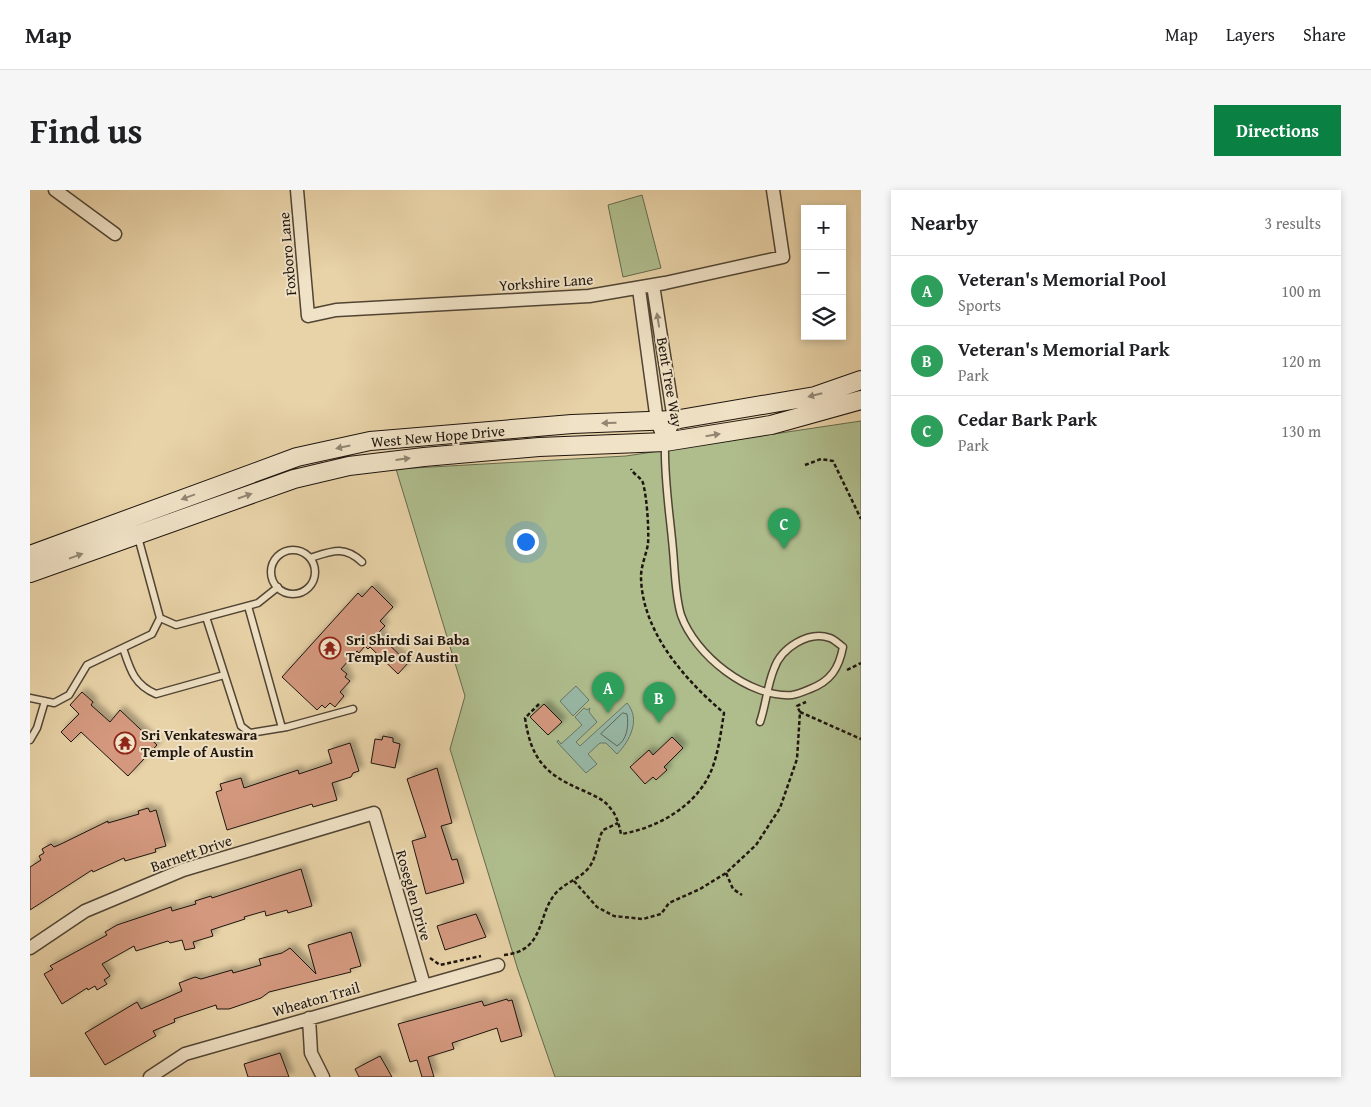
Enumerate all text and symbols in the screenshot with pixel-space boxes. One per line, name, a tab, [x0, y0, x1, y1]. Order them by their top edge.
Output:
text: Map	[25, 17, 72, 52]
text: Map	[1165, 21, 1198, 48]
text: Layers	[1226, 21, 1275, 48]
text: Share	[1303, 21, 1346, 48]
text: Find us	[30, 105, 143, 156]
button: Directions	[1214, 105, 1341, 156]
map controls	[801, 205, 846, 340]
button: +	[801, 205, 846, 250]
text: Nearby	[911, 207, 978, 238]
street label: Foxboro Lane	[273, 211, 301, 297]
text: 3 results	[1264, 211, 1321, 235]
button: −	[801, 250, 846, 295]
text: Veteran's Memorial Pool	[958, 265, 1166, 293]
street label: Yorkshire Lane	[498, 268, 594, 296]
text: A	[922, 279, 932, 303]
text: 100 m	[1281, 279, 1321, 303]
text: Sports	[958, 293, 1001, 317]
button: layers	[801, 295, 846, 340]
one-way arrow	[654, 312, 662, 328]
street label: Bent Tree Way	[652, 335, 688, 429]
text: Veteran's Memorial Park	[958, 335, 1169, 363]
text: B	[922, 349, 932, 373]
text: 120 m	[1281, 349, 1321, 373]
text: Park	[958, 363, 989, 387]
one-way arrow	[807, 391, 822, 399]
text: Cedar Bark Park	[958, 405, 1097, 433]
one-way arrow	[601, 419, 617, 427]
text: C	[922, 419, 932, 443]
text: 130 m	[1281, 419, 1321, 443]
street label: West New Hope Drive	[370, 420, 506, 452]
one-way arrow	[705, 431, 721, 439]
text: Park	[958, 433, 989, 457]
one-way arrow	[335, 443, 350, 451]
one-way arrow	[396, 455, 412, 463]
one-way arrow	[238, 492, 253, 499]
one-way arrow	[181, 494, 196, 501]
pin: C	[768, 508, 800, 549]
your location	[513, 529, 539, 555]
one-way arrow	[69, 552, 84, 560]
place label: Sri Shirdi Sai Baba Temple of Austin	[346, 629, 470, 667]
temple icon: Sri Shirdi Sai Baba Temple of Austin	[318, 636, 342, 660]
pin: A	[592, 672, 624, 713]
pin: B	[643, 682, 675, 723]
place label: Sri Venkateswara Temple of Austin	[141, 724, 258, 762]
temple icon: Sri Venkateswara Temple of Austin	[113, 731, 137, 755]
street label: Barnett Drive	[147, 829, 235, 877]
street label: Roseglen Drive	[391, 847, 437, 943]
street label: Wheaton Trail	[270, 977, 362, 1021]

